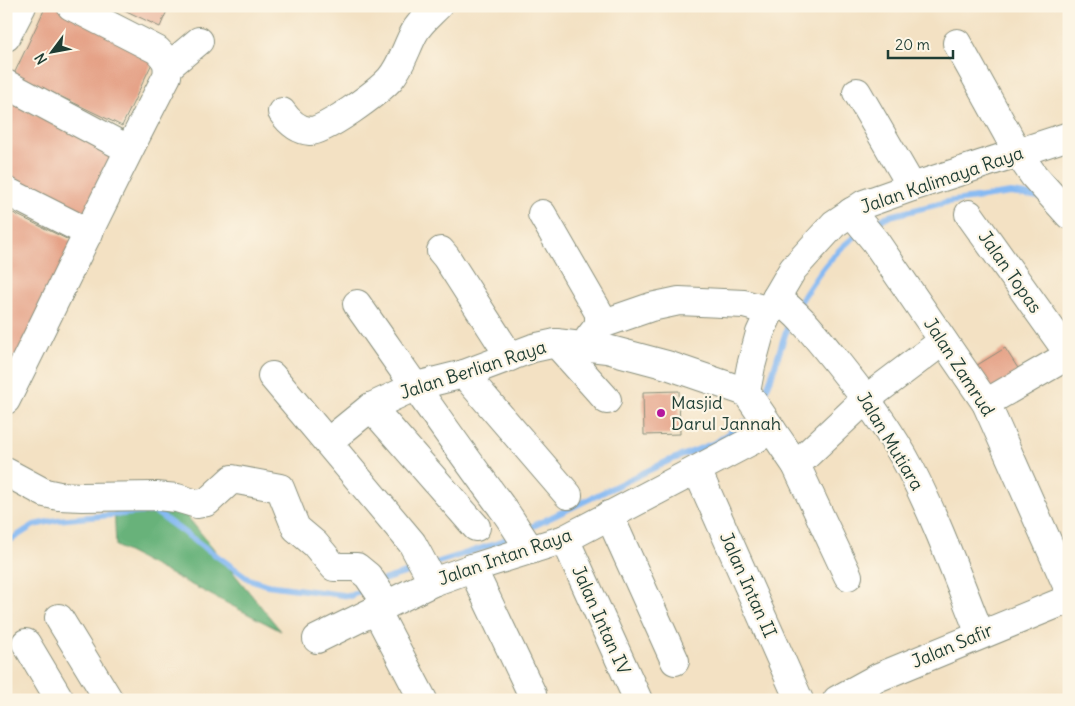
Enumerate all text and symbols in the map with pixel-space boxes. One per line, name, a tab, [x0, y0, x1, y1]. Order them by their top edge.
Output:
north arrow	[28, 28, 78, 78]
scale bar	[888, 28, 952, 60]
text: 20 m	[895, 35, 930, 54]
text: N	[31, 50, 51, 68]
street label: Jalan Kalimaya Raya	[857, 141, 1026, 218]
street label: Jalan Topas	[974, 226, 1047, 317]
street label: Jalan Zamrud	[919, 313, 1000, 421]
street label: Jalan Berlian Raya	[397, 335, 549, 404]
street label: Jalan Mutiara	[852, 387, 929, 494]
place label: Masjid Darul Jannah	[671, 391, 781, 435]
marker: Masjid Darul Jannah	[655, 407, 667, 419]
street label: Jalan Intan Raya	[435, 523, 575, 590]
street label: Jalan Intan II	[715, 528, 782, 641]
street label: Jalan Intan IV	[567, 562, 636, 678]
street label: Jalan Safir	[908, 618, 996, 673]

